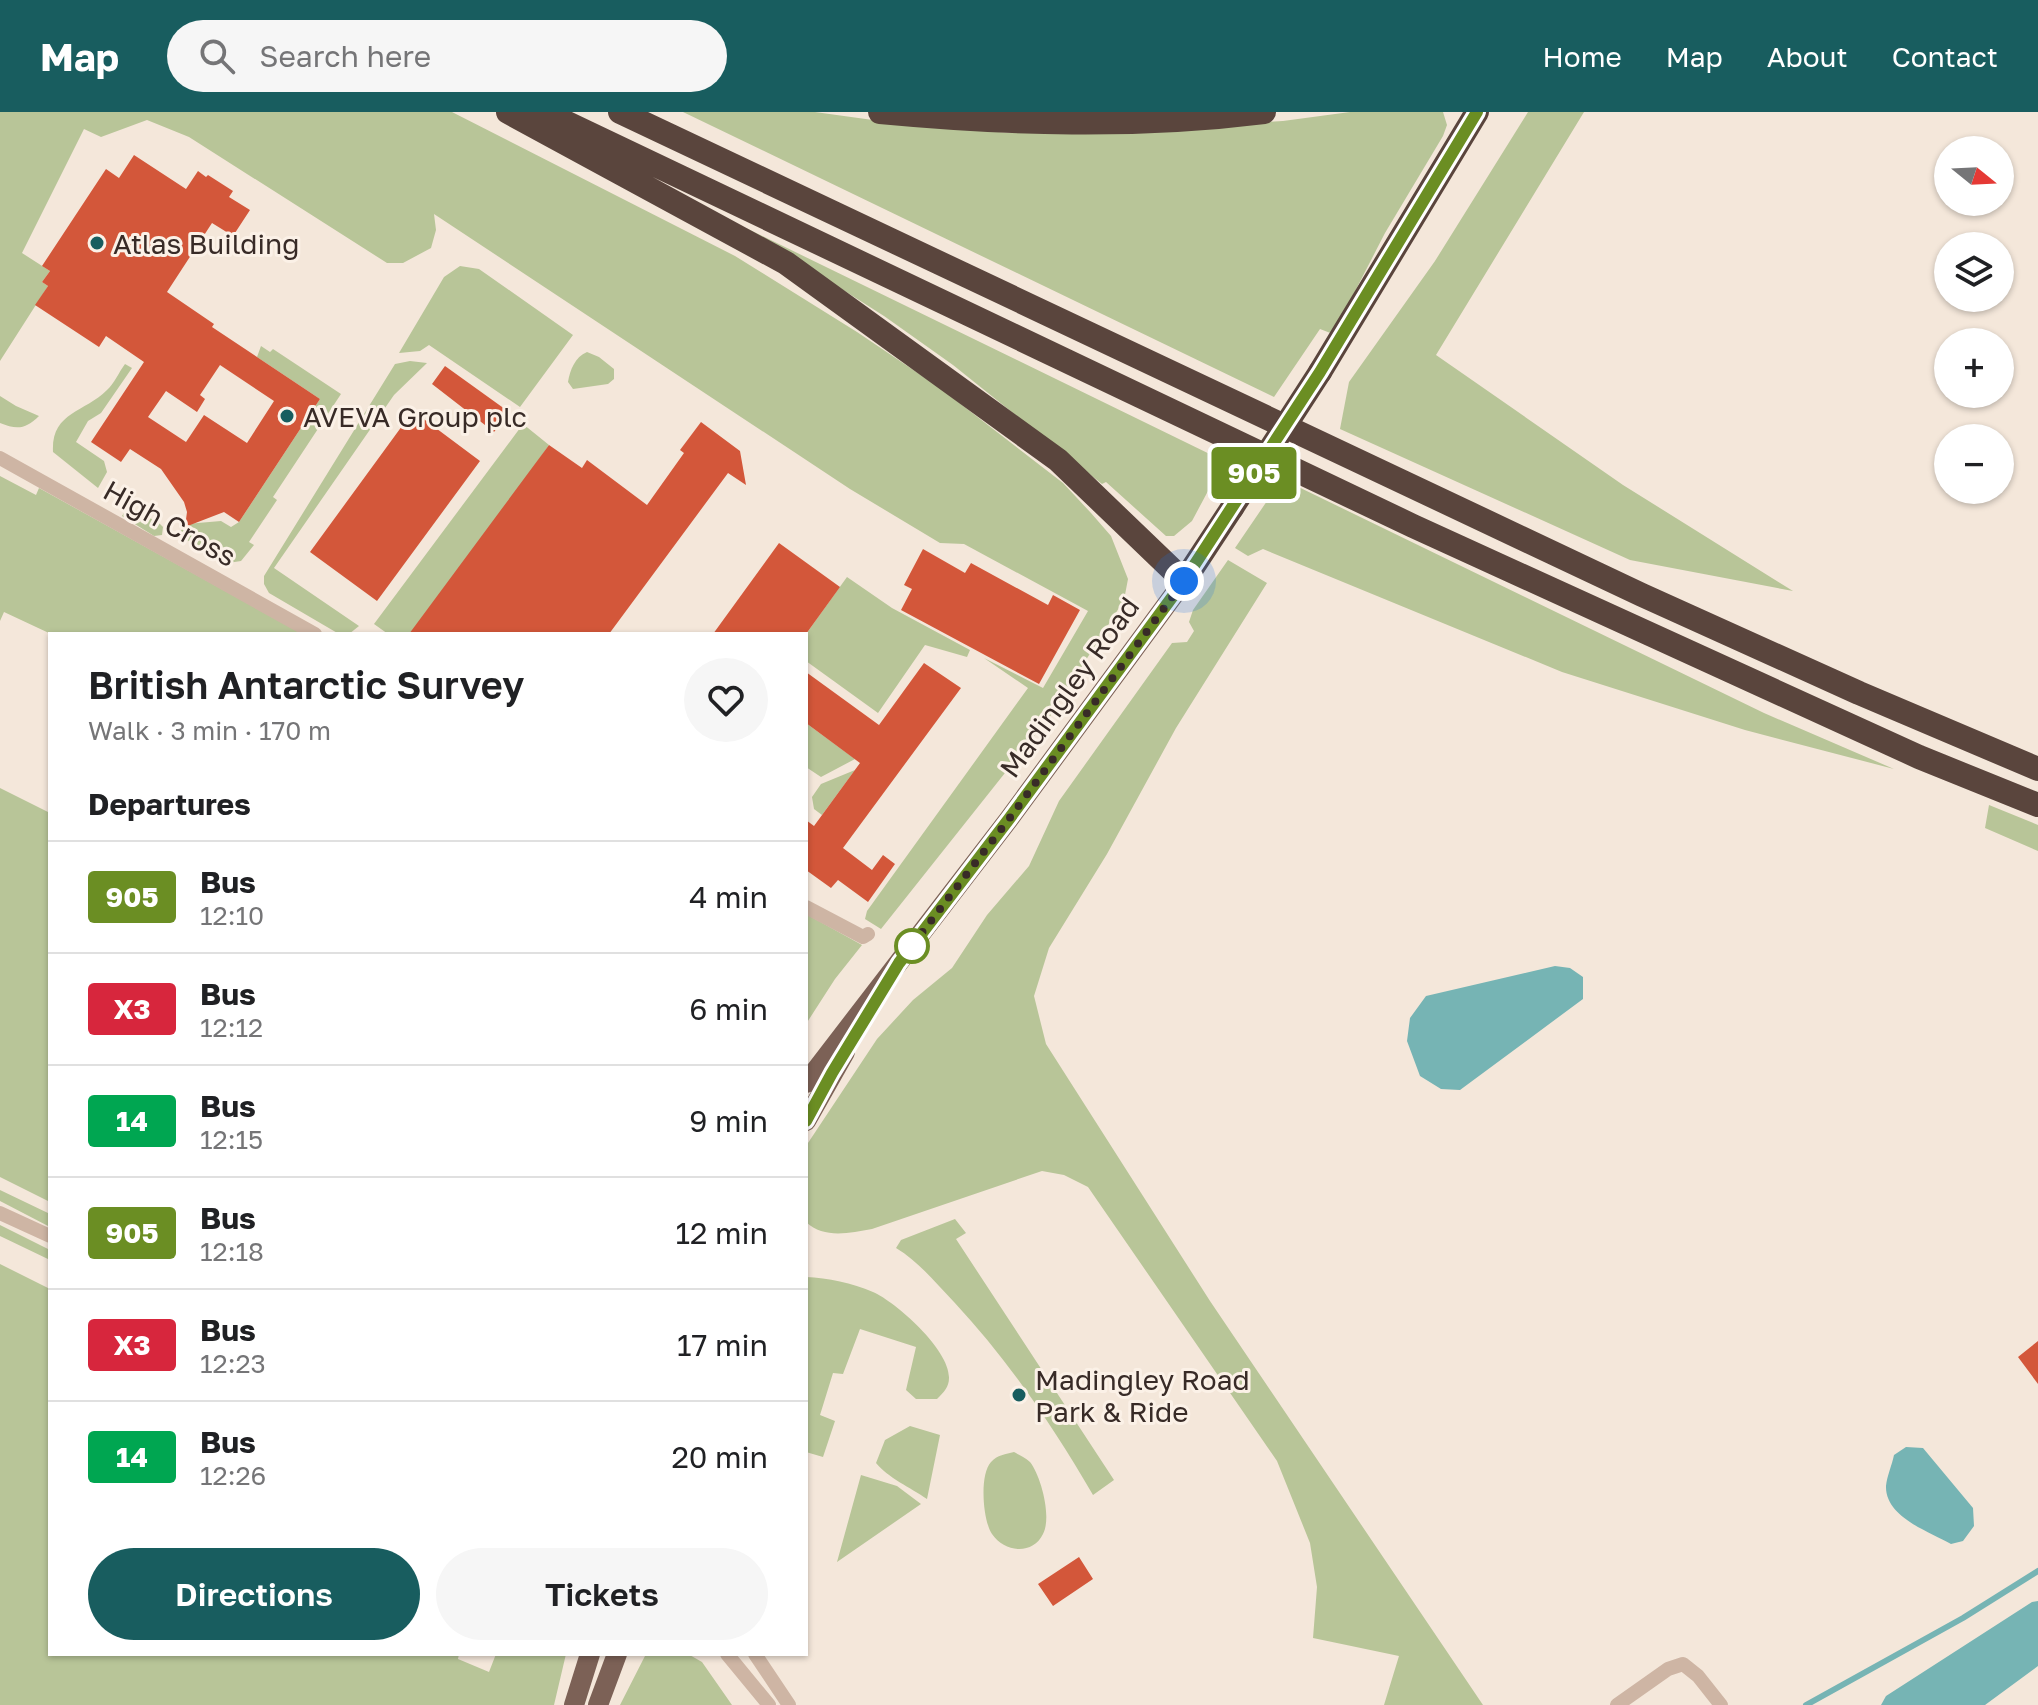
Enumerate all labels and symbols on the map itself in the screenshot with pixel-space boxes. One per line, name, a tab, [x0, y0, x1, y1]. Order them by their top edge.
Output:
north arrow	[1934, 136, 2014, 216]
place label: Atlas Building	[113, 227, 300, 260]
marker: Atlas Building	[88, 234, 106, 252]
place label: AVEVA Group plc	[303, 400, 527, 433]
marker: AVEVA Group plc	[278, 407, 296, 425]
line badge: 905	[1208, 447, 1300, 499]
street label: High Cross	[98, 473, 242, 573]
your location	[1164, 561, 1204, 601]
street label: Madingley Road	[993, 590, 1145, 784]
unlabelled marker	[895, 929, 929, 963]
place label: Madingley Road Park & Ride	[1035, 1363, 1250, 1428]
marker: Madingley Road Park & Ride	[1010, 1386, 1028, 1404]

